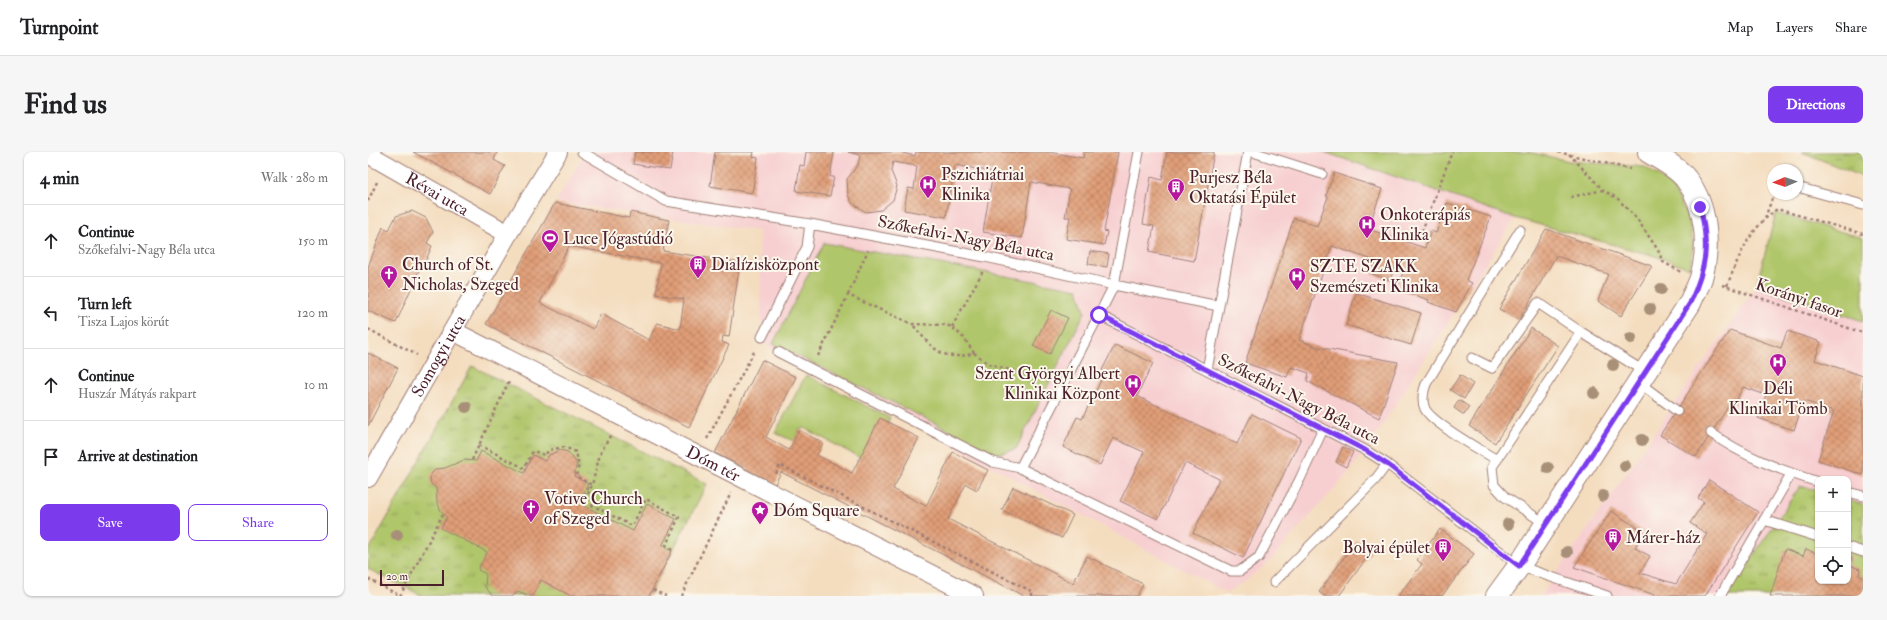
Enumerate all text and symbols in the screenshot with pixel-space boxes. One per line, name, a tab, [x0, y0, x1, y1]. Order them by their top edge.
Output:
text: Turnpoint	[20, 16, 98, 40]
text: Map	[1727, 19, 1753, 36]
text: Layers	[1775, 19, 1813, 36]
text: Share	[1835, 19, 1867, 36]
button: Directions	[1768, 86, 1863, 123]
text: Find us	[24, 87, 107, 122]
place label: Pszichiátriai Klinika	[941, 164, 1025, 205]
north arrow	[1767, 164, 1803, 200]
street label: Révai utca	[402, 167, 474, 221]
place label: Purjesz Béla Oktatási Épület	[1189, 167, 1297, 209]
text: 4 min	[40, 168, 79, 189]
text: Walk · 280 m	[261, 170, 328, 186]
hospital icon: Pszichiátriai Klinika	[918, 174, 938, 199]
building icon: Purjesz Béla Oktatási Épület	[1166, 177, 1186, 202]
route end	[1691, 198, 1709, 216]
place label: Onkoterápiás Klinika	[1380, 204, 1471, 245]
street label: Szőkefalvi-Nagy Béla utca	[876, 211, 1057, 267]
hospital icon: Onkoterápiás Klinika	[1357, 214, 1377, 239]
text: Continue	[78, 223, 134, 242]
sports icon: Luce Jógastúdió	[540, 228, 560, 253]
place label: Luce Jógastúdió	[563, 228, 673, 250]
icon: ahead	[40, 230, 62, 252]
text: 150 m	[298, 233, 328, 249]
text: Szőkefalvi-Nagy Béla utca	[78, 242, 215, 258]
place label: Church of St. Nicholas, Szeged	[402, 254, 519, 295]
building icon: Dialízisközpont	[688, 254, 708, 279]
place label: Dialízisközpont	[711, 254, 819, 276]
place label: SZTE SZAKK Szemészeti Klinika	[1310, 256, 1440, 297]
church icon: Church of St. Nicholas, Szeged	[379, 264, 399, 289]
hospital icon: SZTE SZAKK Szemészeti Klinika	[1287, 266, 1307, 291]
street label: Korányi fasor	[1753, 273, 1846, 324]
text: Turn left	[78, 295, 132, 314]
icon: left	[40, 302, 62, 324]
text: 120 m	[297, 305, 328, 321]
route start	[1090, 306, 1108, 324]
street label: Somogyi utca	[406, 310, 470, 400]
text: Tisza Lajos körút	[78, 314, 169, 330]
street label: Szőkefalvi-Nagy Béla utca	[1214, 349, 1385, 450]
hospital icon: Déli Klinikai Tömb	[1768, 352, 1788, 377]
place label: Szent Györgyi Albert Klinikai Központ	[975, 363, 1120, 405]
text: Continue	[78, 367, 134, 386]
hospital icon: Szent Györgyi Albert Klinikai Központ	[1123, 373, 1143, 398]
icon: ahead	[40, 374, 62, 396]
text: 10 m	[304, 377, 328, 393]
place label: Déli Klinikai Tömb	[1728, 378, 1828, 419]
text: Huszár Mátyás rakpart	[78, 386, 196, 402]
street label: Dóm tér	[683, 441, 744, 486]
icon: arrive	[40, 446, 62, 468]
text: Arrive at destination	[78, 447, 198, 466]
map controls	[1815, 476, 1851, 584]
button: +	[1815, 476, 1851, 512]
place label: Votive Church of Szeged	[544, 488, 643, 529]
church icon: Votive Church of Szeged	[521, 498, 541, 523]
place icon: Dóm Square	[750, 500, 770, 525]
place label: Dóm Square	[773, 500, 859, 521]
button: Save	[40, 504, 180, 541]
button: Share	[188, 504, 328, 541]
button: −	[1815, 512, 1851, 548]
building icon: Márer-ház	[1603, 527, 1623, 552]
place label: Márer-ház	[1626, 527, 1700, 548]
place label: Bolyai épület	[1343, 537, 1430, 559]
building icon: Bolyai épület	[1433, 537, 1453, 562]
button: locate	[1815, 548, 1851, 584]
scale bar	[380, 568, 444, 587]
text: 20 m	[386, 570, 408, 583]

